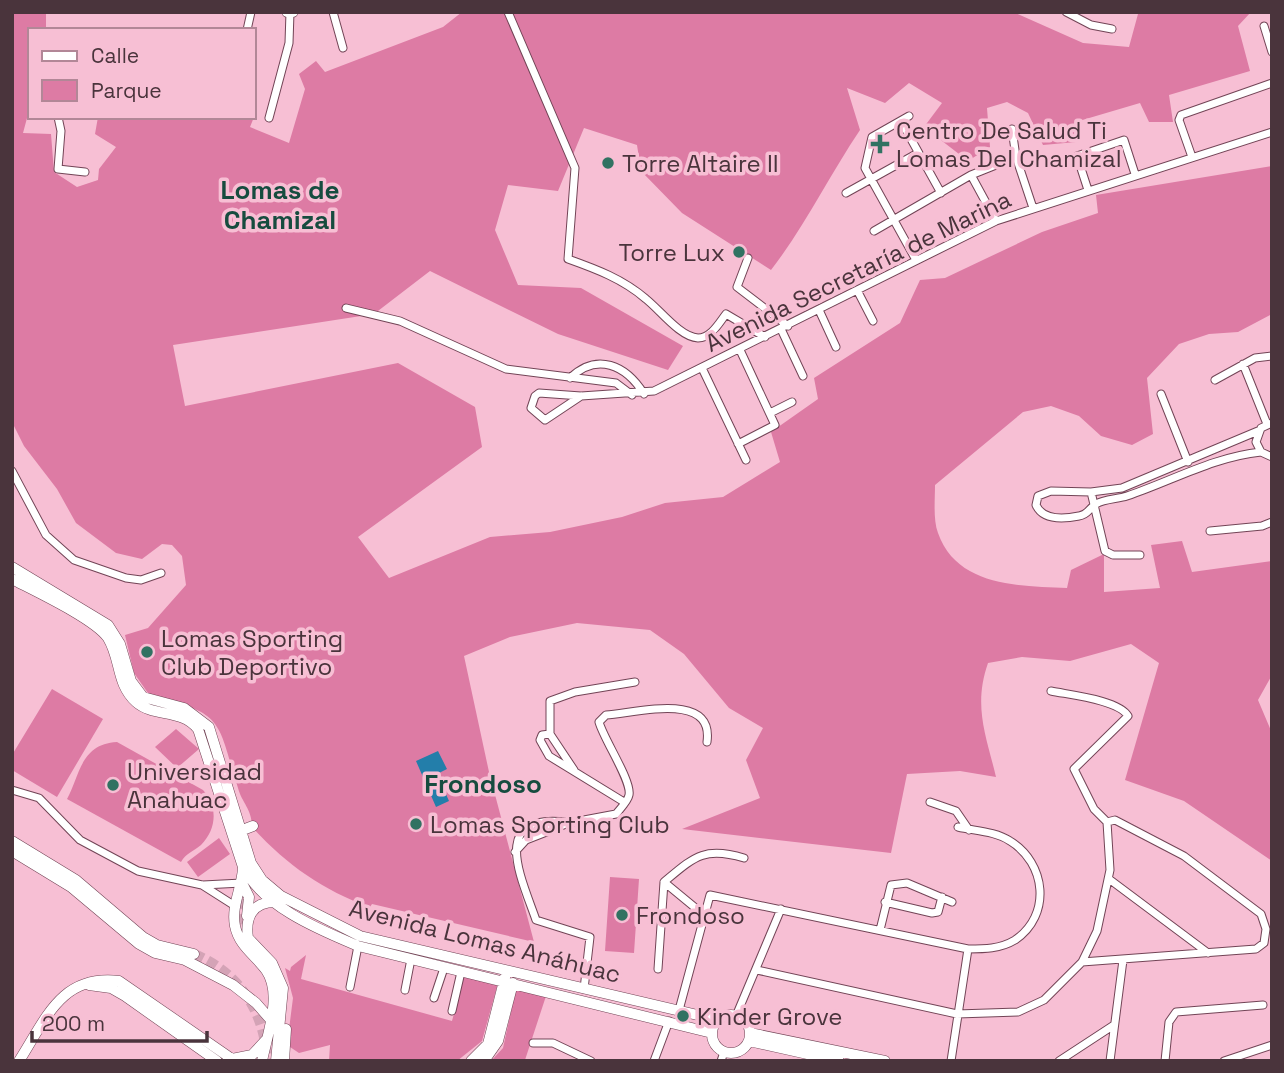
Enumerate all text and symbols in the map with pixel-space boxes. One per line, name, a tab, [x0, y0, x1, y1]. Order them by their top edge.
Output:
legend	[28, 28, 256, 119]
text: Calle	[91, 42, 139, 69]
text: Parque	[91, 77, 162, 104]
place label: Centro De Salud Ti Lomas Del Chamizal	[896, 115, 1122, 174]
marker: Centro De Salud Ti Lomas Del Chamizal	[870, 134, 890, 154]
place label: Torre Altaire II	[622, 148, 779, 179]
marker: Torre Altaire II	[600, 155, 616, 171]
district label: Lomas de Chamizal	[221, 173, 339, 237]
street label: Avenida Secretaría de Marina	[700, 183, 1016, 359]
place label: Torre Lux	[619, 237, 725, 268]
marker: Torre Lux	[731, 244, 747, 260]
place label: Lomas Sporting Club Deportivo	[161, 623, 343, 682]
marker: Lomas Sporting Club Deportivo	[139, 644, 155, 660]
place label: Universidad Anahuac	[127, 756, 262, 815]
district label: Frondoso	[424, 767, 542, 801]
marker: Universidad Anahuac	[105, 777, 121, 793]
place label: Lomas Sporting Club	[430, 809, 670, 840]
marker: Lomas Sporting Club	[408, 816, 424, 832]
street label: Avenida Lomas Anáhuac	[346, 892, 624, 990]
place label: Frondoso	[636, 900, 745, 931]
marker: Frondoso	[614, 907, 630, 923]
scale bar	[32, 1000, 206, 1044]
place label: Kinder Grove	[697, 1001, 843, 1032]
marker: Kinder Grove	[675, 1008, 691, 1024]
text: 200 m	[42, 1010, 105, 1037]

